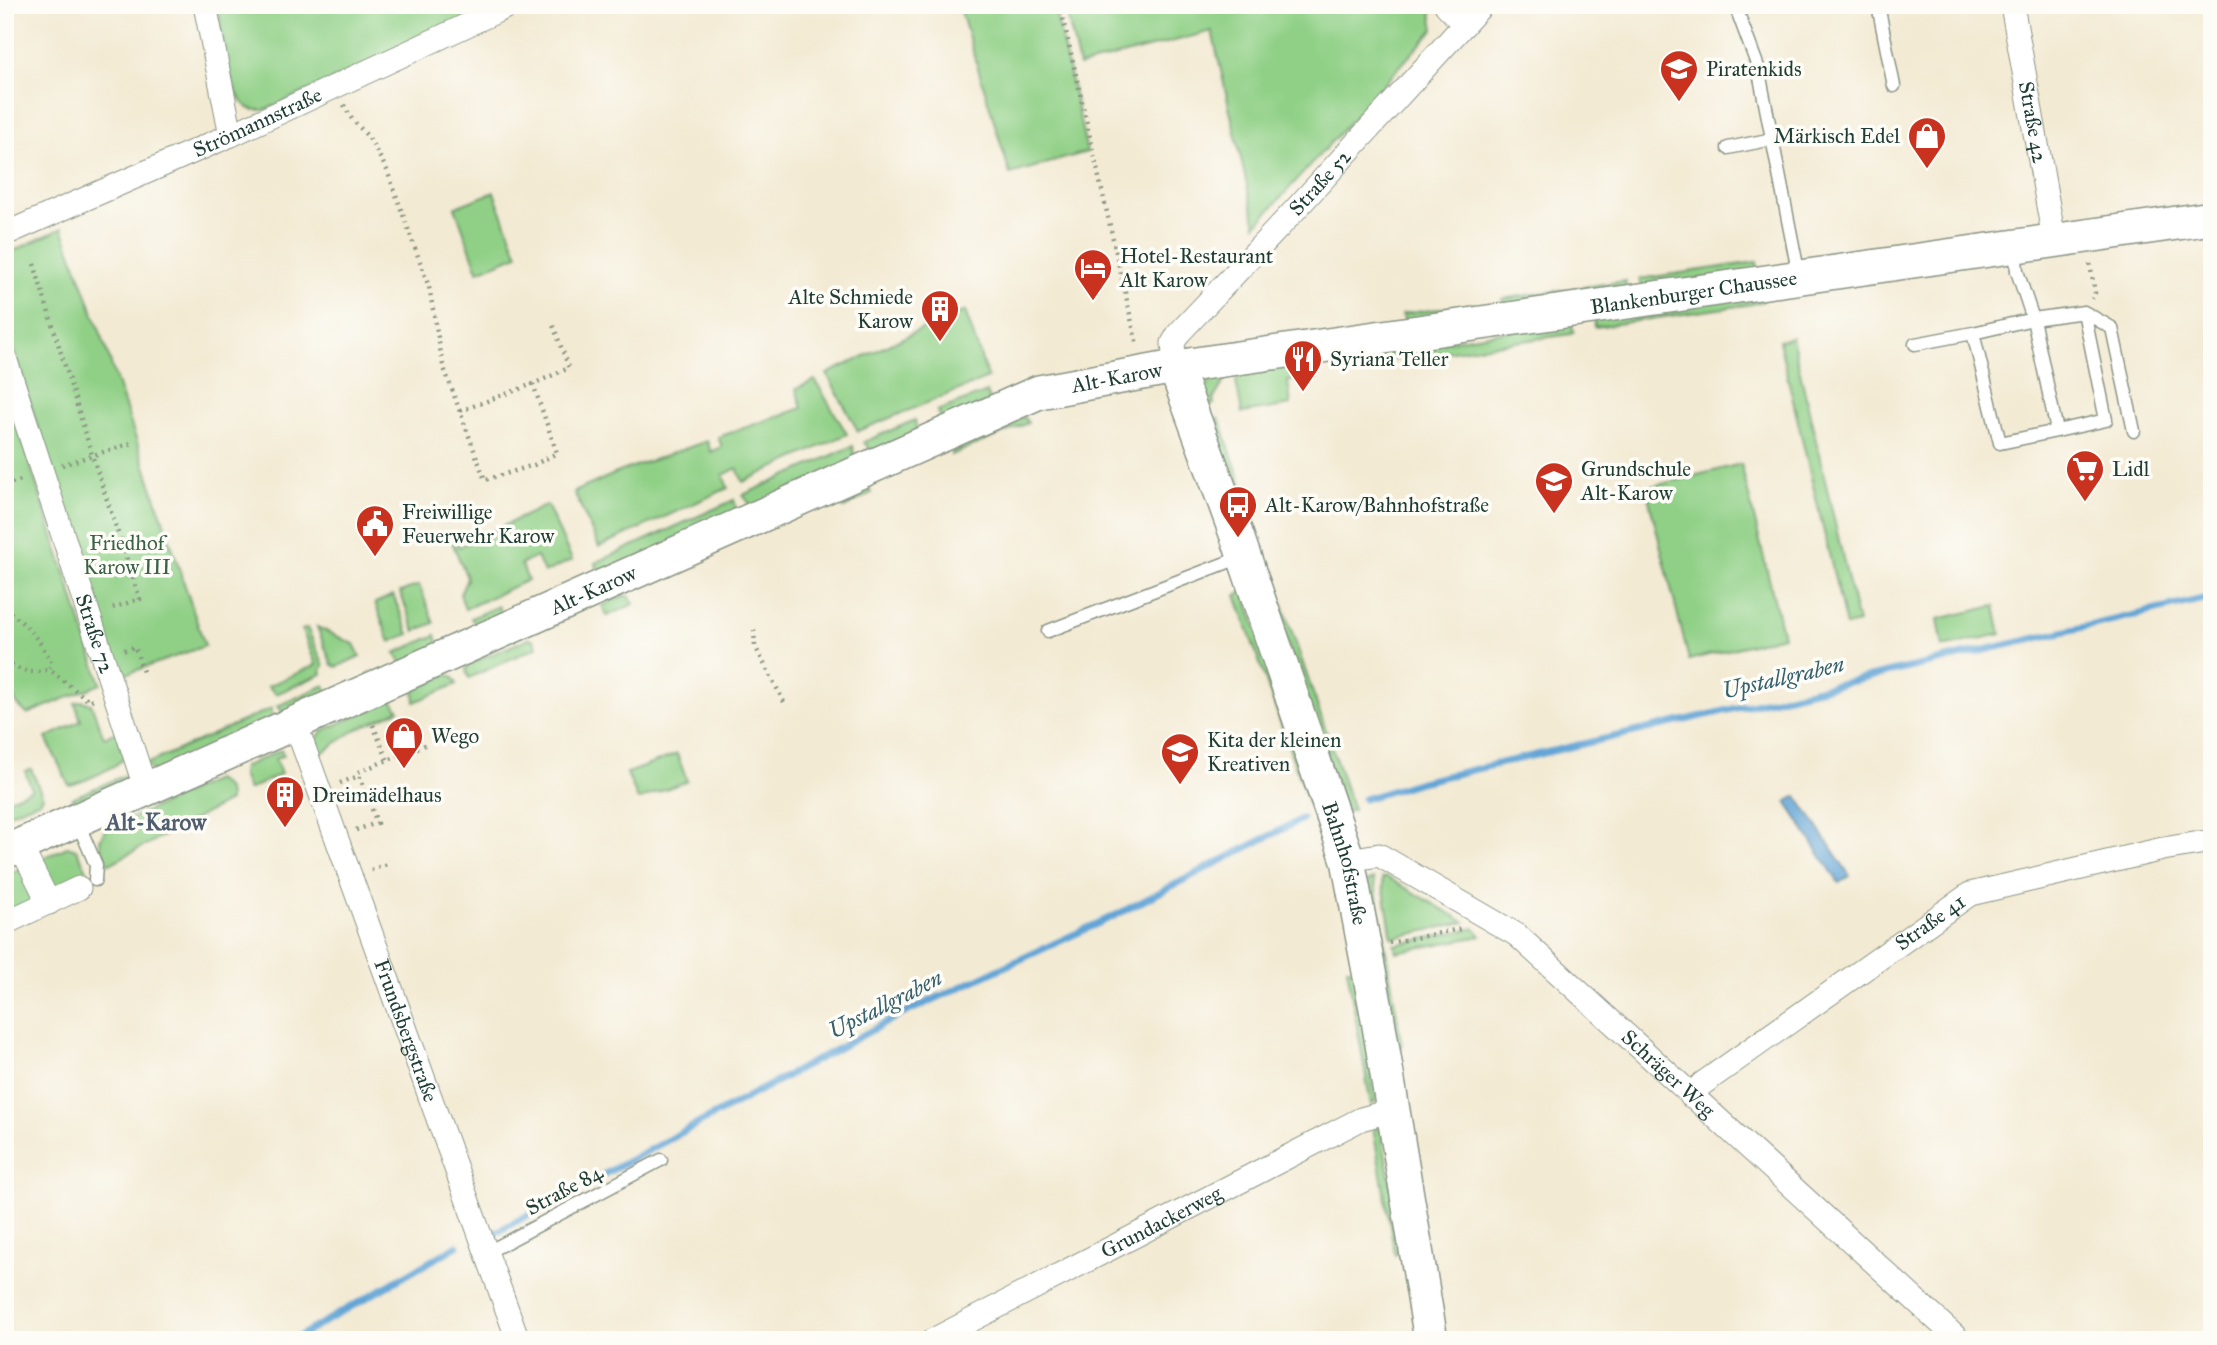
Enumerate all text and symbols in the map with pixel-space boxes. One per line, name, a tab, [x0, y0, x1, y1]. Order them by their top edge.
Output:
school or university icon: Piratenkids	[1658, 48, 1700, 103]
place label: Piratenkids	[1706, 56, 1802, 82]
street label: Straße 42	[2013, 79, 2053, 166]
street label: Strömannstraße	[189, 81, 326, 163]
shop icon: Märkisch Edel	[1906, 115, 1948, 170]
place label: Märkisch Edel	[1774, 123, 1900, 149]
street label: Straße 52	[1283, 143, 1357, 221]
place label: Hotel-Restaurant Alt Karow	[1119, 243, 1274, 293]
hotel icon: Hotel-Restaurant Alt Karow	[1072, 247, 1114, 302]
street label: Blankenburger Chaussee	[1589, 265, 1799, 320]
place label: Alte Schmiede Karow	[788, 284, 913, 334]
building icon: Alte Schmiede Karow	[919, 288, 961, 343]
restaurant icon: Syriana Teller	[1282, 338, 1324, 393]
place label: Syriana Teller	[1330, 346, 1449, 372]
street label: Alt-Karow	[1069, 357, 1165, 399]
supermarket icon: Lidl	[2064, 448, 2106, 503]
place label: Grundschule Alt-Karow	[1580, 456, 1691, 506]
place label: Lidl	[2112, 456, 2150, 482]
school or university icon: Grundschule Alt-Karow	[1533, 460, 1575, 515]
bus stop icon: Alt-Karow/Bahnhofstraße	[1217, 484, 1259, 539]
place label: Alt-Karow/Bahnhofstraße	[1264, 492, 1489, 518]
place label: Freiwillige Feuerwehr Karow	[402, 499, 554, 549]
public building icon: Freiwillige Feuerwehr Karow	[354, 503, 396, 558]
park label: Friedhof Karow III	[83, 530, 171, 580]
street label: Alt-Karow	[545, 560, 641, 621]
street label: Straße 72	[70, 591, 120, 677]
water label: Upstallgraben	[1719, 649, 1847, 706]
shop icon: Wego	[383, 715, 425, 770]
place label: Wego	[431, 723, 480, 749]
place label: Kita der kleinen Kreativen	[1207, 727, 1341, 777]
school or university icon: Kita der kleinen Kreativen	[1159, 731, 1201, 786]
building icon: Dreimädelhaus	[264, 774, 306, 829]
place label: Dreimädelhaus	[312, 782, 442, 808]
street label: Bahnhofstraße	[1316, 798, 1373, 927]
district label: Alt-Karow	[104, 808, 207, 836]
street label: Straße 41	[1890, 888, 1971, 956]
street label: Frundsbergstraße	[368, 956, 444, 1106]
water label: Upstallgraben	[823, 963, 947, 1046]
street label: Schräger Weg	[1616, 1024, 1721, 1123]
street label: Straße 84	[521, 1158, 608, 1221]
street label: Grundackerweg	[1096, 1180, 1226, 1264]

